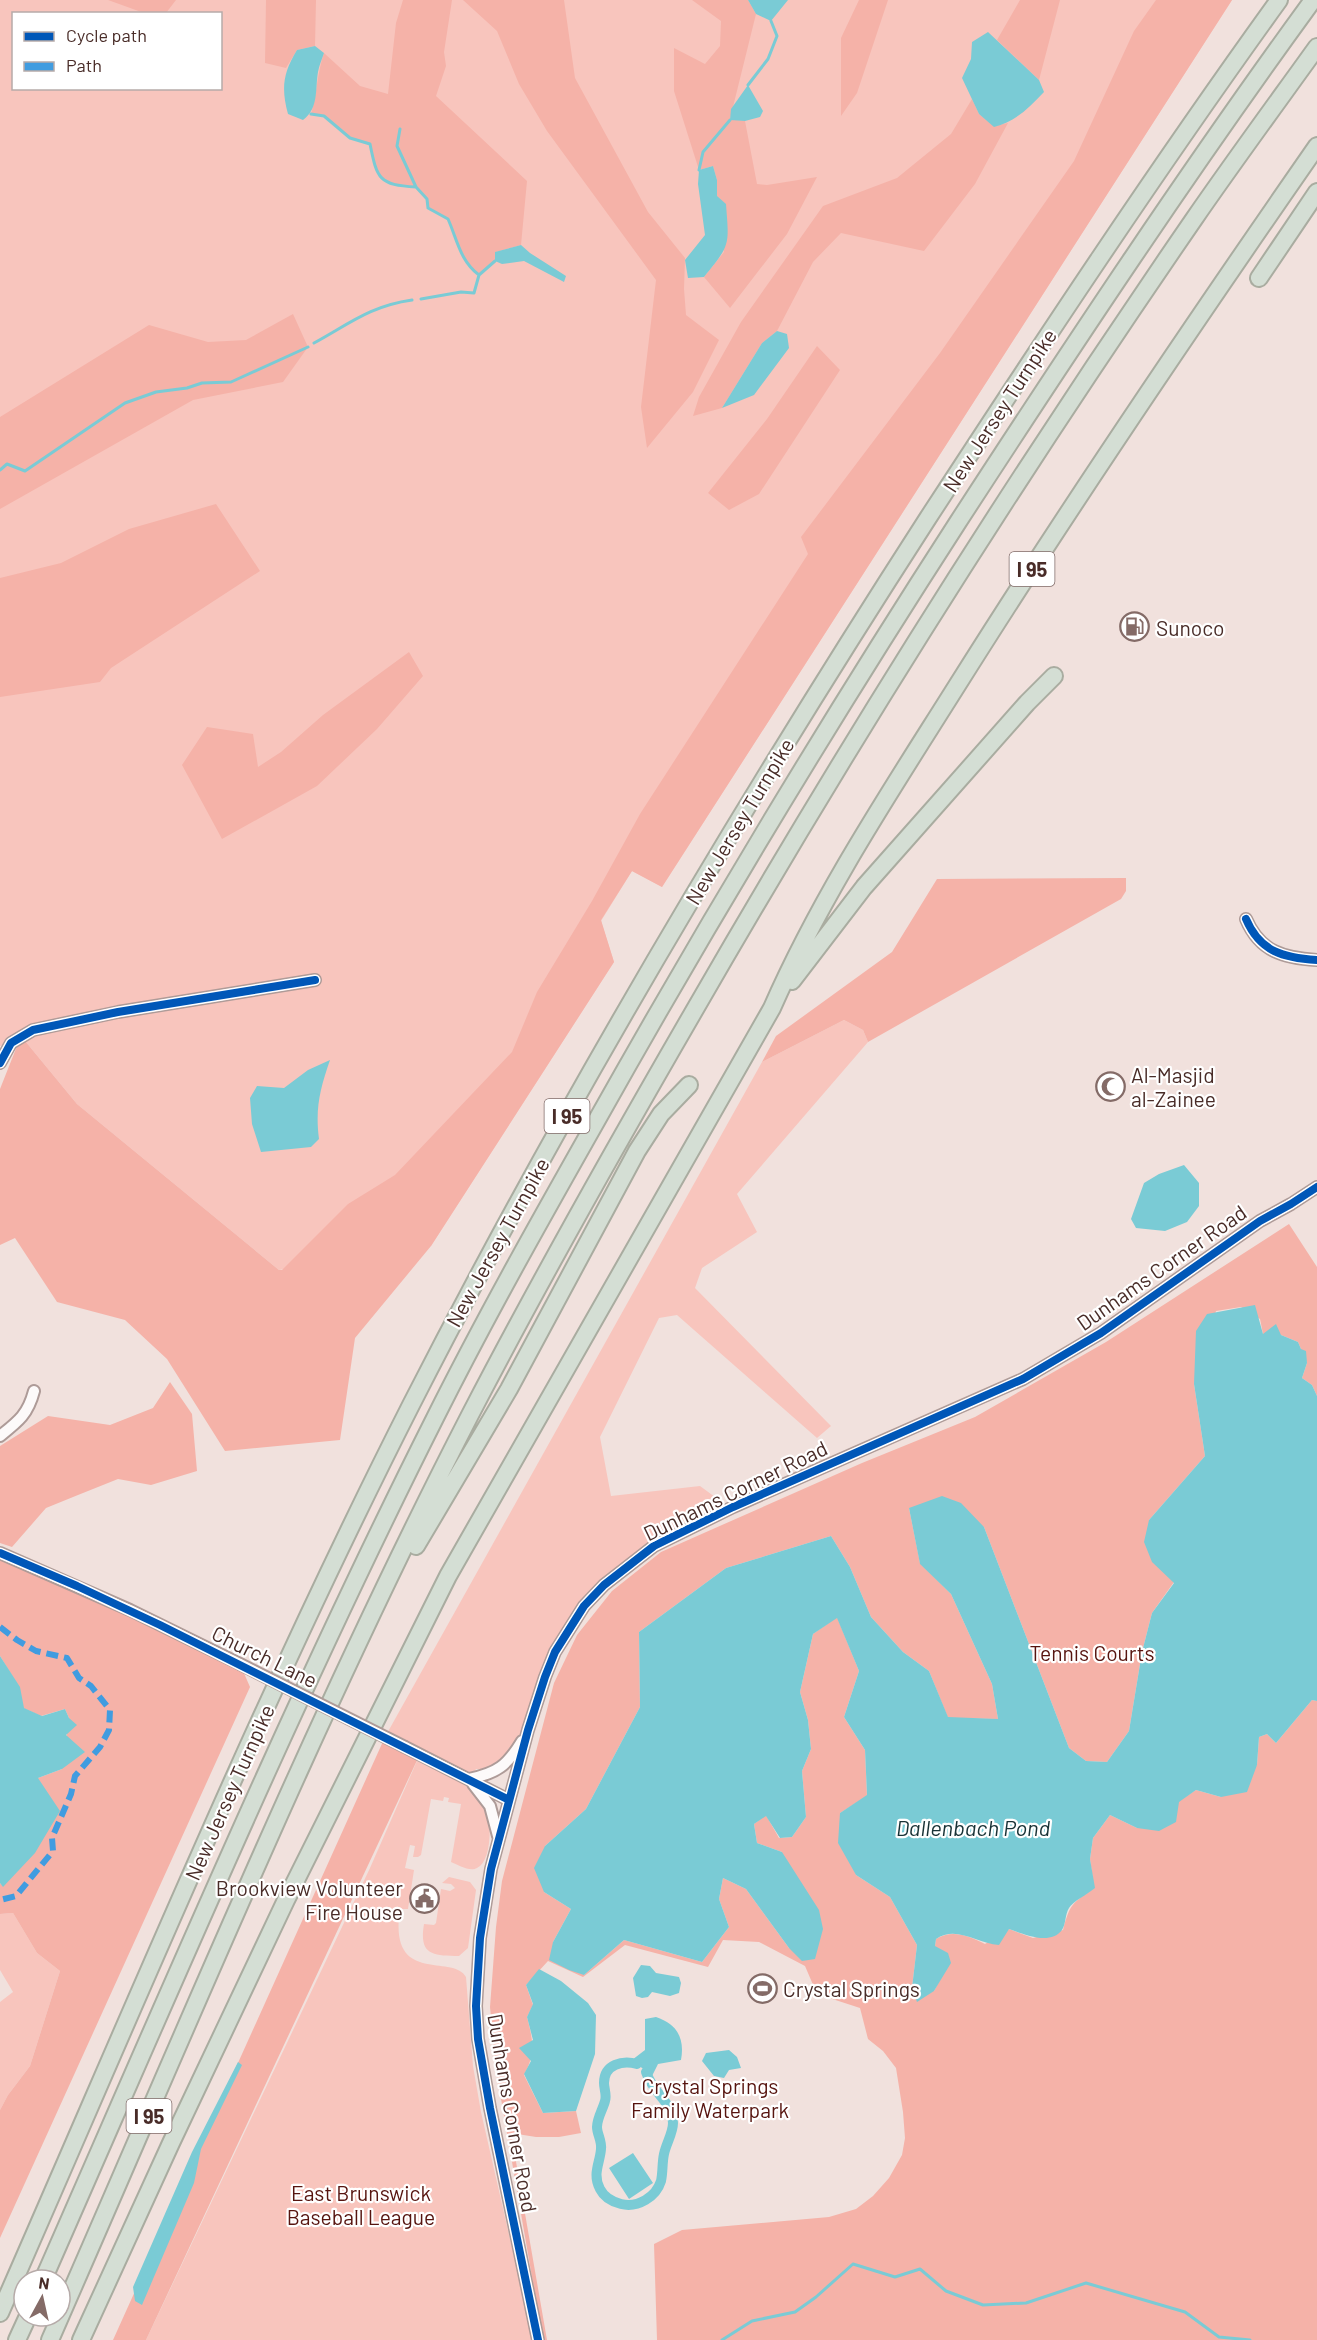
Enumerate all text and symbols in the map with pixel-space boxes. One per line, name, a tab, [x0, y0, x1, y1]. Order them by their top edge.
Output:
legend	[12, 12, 222, 90]
text: Cycle path	[66, 24, 147, 46]
text: Path	[66, 54, 102, 76]
street label: New Jersey Turnpike	[937, 324, 1061, 496]
road number: I 95	[1010, 552, 1054, 586]
fuel station icon: Sunoco	[1119, 611, 1151, 643]
place label: Sunoco	[1156, 615, 1224, 640]
street label: New Jersey Turnpike	[679, 733, 799, 909]
place label: Al-Masjid al-Zainee	[1131, 1062, 1216, 1111]
mosque icon: Al-Masjid al-Zainee	[1094, 1070, 1126, 1102]
road number: I 95	[544, 1099, 590, 1133]
street label: New Jersey Turnpike	[440, 1153, 554, 1331]
street label: Dunhams Corner Road	[1071, 1199, 1251, 1335]
street label: Dunhams Corner Road	[639, 1435, 831, 1545]
street label: Church Lane	[208, 1620, 322, 1692]
park label: Tennis Courts	[1029, 1640, 1155, 1665]
street label: New Jersey Turnpike	[179, 1700, 279, 1884]
water label: Dallenbach Pond	[896, 1814, 1050, 1840]
place label: Brookview Volunteer Fire House	[216, 1875, 403, 1924]
public building icon: Brookview Volunteer Fire House	[408, 1883, 440, 1915]
sports icon: Crystal Springs	[746, 1972, 778, 2004]
place label: Crystal Springs	[783, 1976, 920, 2001]
street label: Dunhams Corner Road	[483, 2012, 543, 2214]
park label: Crystal Springs Family Waterpark	[631, 2073, 789, 2122]
road number: I 95	[126, 2099, 172, 2133]
park label: East Brunswick Baseball League	[287, 2180, 435, 2229]
north arrow	[12, 2268, 72, 2328]
text: N	[38, 2273, 51, 2293]

